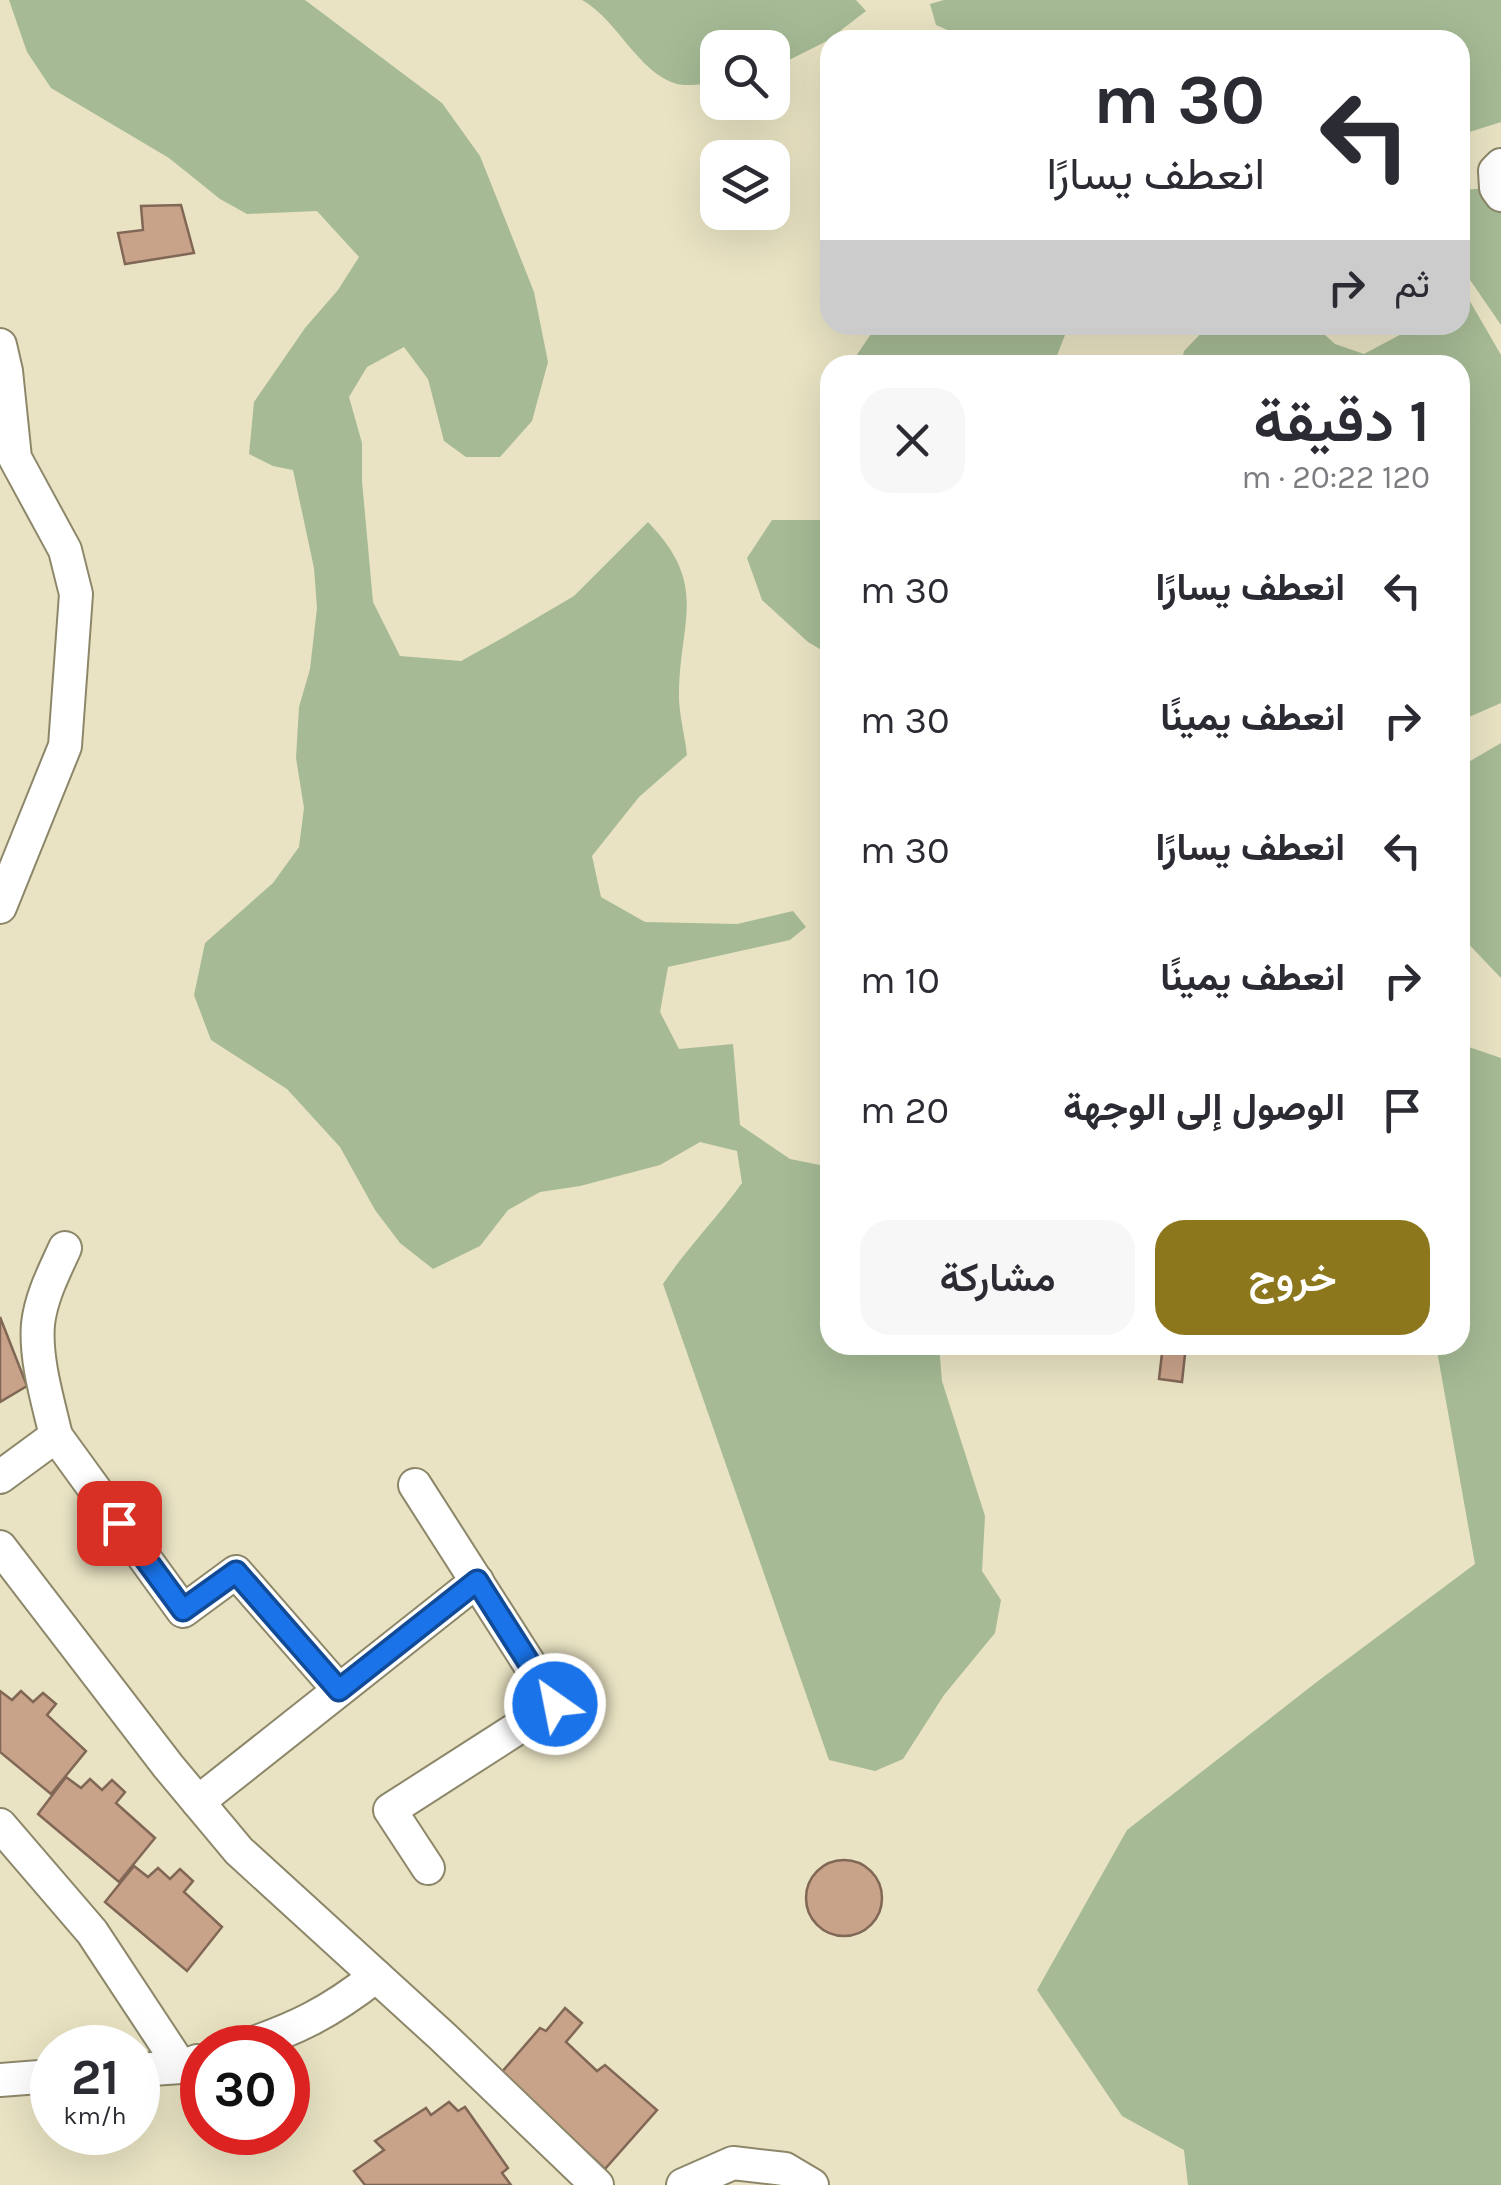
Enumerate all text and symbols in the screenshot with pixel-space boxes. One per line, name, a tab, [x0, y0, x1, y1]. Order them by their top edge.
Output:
map controls	[700, 30, 790, 230]
button: search	[700, 30, 790, 120]
text: 30 m	[1093, 59, 1265, 141]
icon: left	[1300, 70, 1430, 200]
button: layers	[700, 140, 790, 230]
text: انعطف يسارًا	[1047, 148, 1265, 200]
icon: right	[1319, 260, 1374, 315]
text: ثم	[1394, 262, 1430, 307]
text: 1 دقيقة	[1253, 386, 1430, 456]
button: close	[860, 388, 965, 493]
text: 120 m · 20:22	[1241, 459, 1430, 496]
icon: left	[1375, 563, 1430, 618]
text: انعطف يسارًا	[1156, 565, 1345, 610]
text: 30 m	[860, 568, 950, 613]
icon: right	[1375, 693, 1430, 748]
text: انعطف يمينًا	[1160, 695, 1345, 740]
text: 30 m	[860, 698, 950, 743]
icon: left	[1375, 823, 1430, 878]
text: انعطف يسارًا	[1156, 825, 1345, 870]
text: 30 m	[860, 828, 950, 873]
icon: right	[1375, 953, 1430, 1008]
text: انعطف يمينًا	[1160, 955, 1345, 1000]
text: 10 m	[860, 958, 940, 1003]
icon: arrive	[1375, 1083, 1430, 1138]
text: الوصول إلى الوجهة	[1063, 1085, 1345, 1130]
text: 20 m	[860, 1088, 949, 1133]
button: مشاركة	[860, 1220, 1135, 1335]
button: خروج	[1155, 1220, 1430, 1335]
pin	[77, 1481, 162, 1566]
icon: arrive	[92, 1496, 147, 1551]
position arrow	[503, 1652, 607, 1756]
speed limit sign: 30	[180, 2025, 310, 2155]
text: 21	[71, 2048, 119, 2107]
text: km/h	[63, 2101, 127, 2130]

